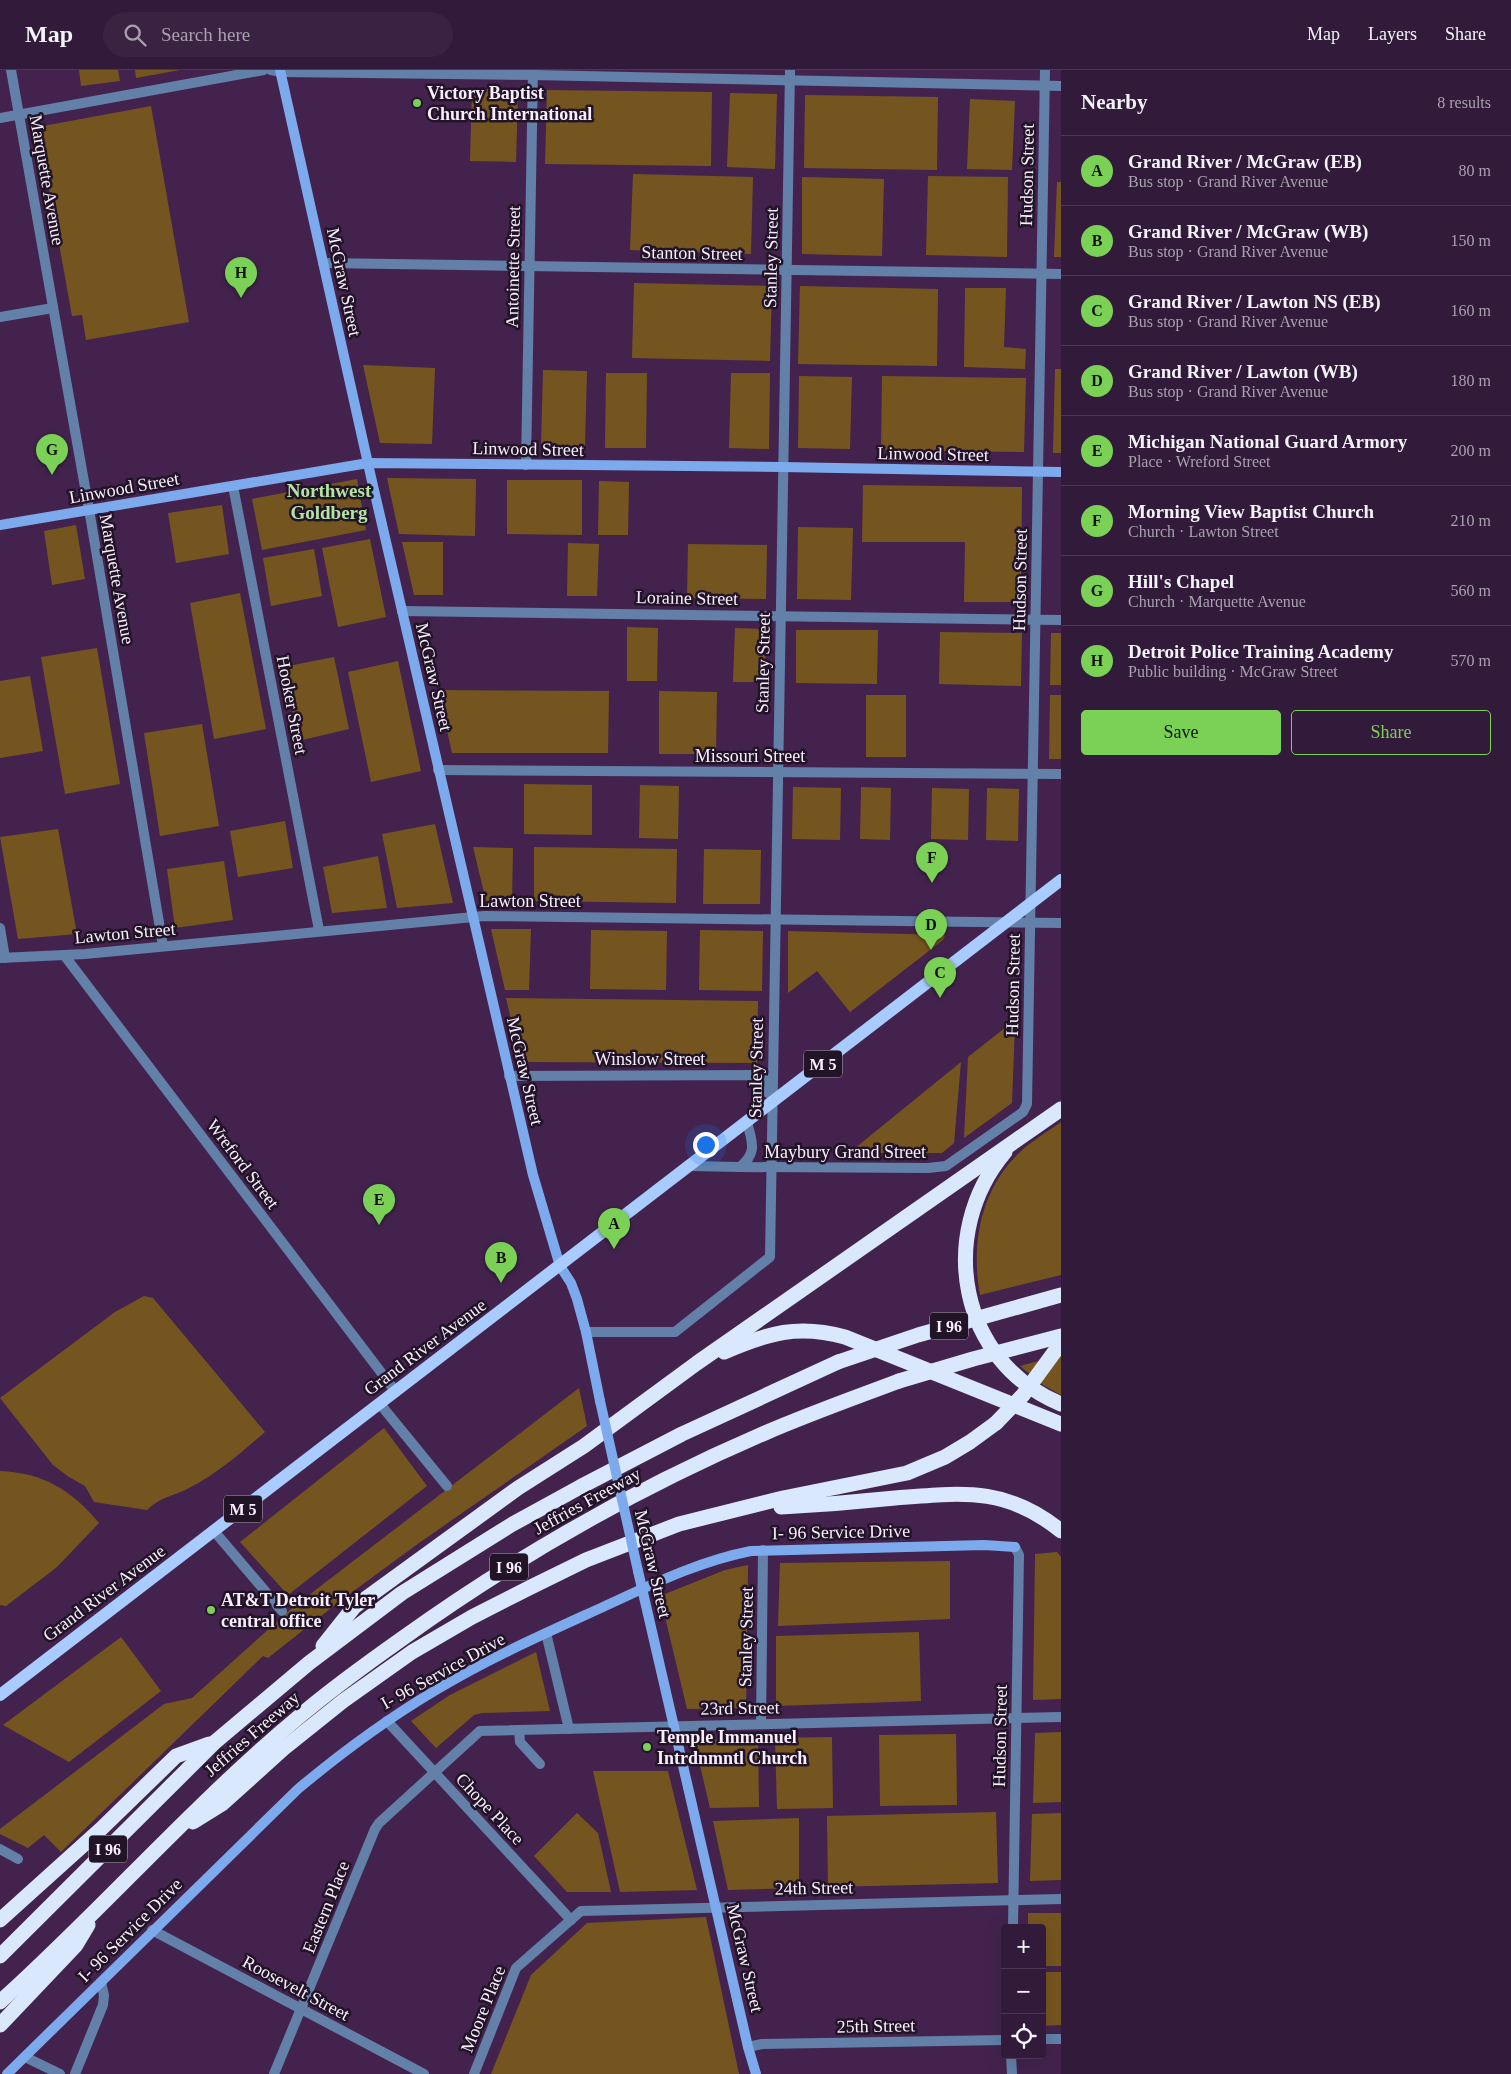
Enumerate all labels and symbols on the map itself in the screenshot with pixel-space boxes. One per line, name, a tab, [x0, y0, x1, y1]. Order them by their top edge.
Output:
place label: Victory Baptist Church International	[427, 83, 592, 124]
marker: Victory Baptist Church International	[411, 97, 423, 109]
street label: Marquette Avenue	[26, 113, 68, 247]
street label: Hudson Street	[1016, 124, 1038, 226]
street label: Antoinette Street	[502, 206, 524, 328]
street label: Stanley Street	[760, 208, 782, 308]
street label: McGraw Street	[323, 226, 365, 338]
street label: Stanton Street	[641, 242, 743, 264]
pin: H	[225, 257, 257, 298]
pin: G	[36, 434, 68, 475]
street label: Linwood Street	[472, 438, 584, 460]
street label: Linwood Street	[877, 443, 989, 465]
street label: Linwood Street	[67, 468, 181, 508]
district label: Northwest Goldberg	[287, 480, 372, 523]
street label: Marquette Avenue	[96, 512, 138, 646]
street label: Hudson Street	[1009, 529, 1031, 631]
street label: Loraine Street	[636, 587, 738, 609]
street label: Stanley Street	[752, 613, 774, 713]
street label: McGraw Street	[412, 621, 456, 733]
street label: Hooker Street	[273, 654, 311, 756]
street label: Missouri Street	[695, 746, 805, 766]
pin: F	[916, 842, 948, 883]
street label: Lawton Street	[479, 891, 581, 911]
pin: D	[915, 909, 947, 950]
street label: Lawton Street	[74, 919, 176, 947]
street label: Hudson Street	[1002, 934, 1024, 1036]
pin: C	[924, 957, 956, 998]
street label: McGraw Street	[503, 1015, 547, 1127]
street label: Stanley Street	[745, 1018, 767, 1118]
street label: Winslow Street	[595, 1049, 705, 1069]
road number: M 5	[804, 1051, 842, 1078]
street label: Wreford Street	[203, 1115, 283, 1213]
your location	[693, 1132, 719, 1158]
street label: Maybury Grand Street	[764, 1142, 926, 1162]
pin: E	[363, 1184, 395, 1225]
pin: A	[598, 1208, 630, 1249]
pin: B	[485, 1242, 517, 1283]
street label: Grand River Avenue	[360, 1295, 490, 1399]
road number: I 96	[930, 1312, 968, 1340]
street label: Jeffries Freeway	[530, 1463, 644, 1539]
road number: M 5	[224, 1496, 262, 1522]
street label: McGraw Street	[631, 1508, 675, 1620]
street label: I- 96 Service Drive	[772, 1521, 910, 1543]
street label: Grand River Avenue	[39, 1541, 169, 1645]
road number: I 96	[490, 1554, 528, 1580]
street label: Stanley Street	[735, 1587, 757, 1687]
place label: AT&T Detroit Tyler central office	[221, 1590, 375, 1631]
marker: AT&T Detroit Tyler central office	[205, 1604, 217, 1616]
street label: I- 96 Service Drive	[378, 1629, 508, 1713]
street label: Hudson Street	[989, 1685, 1011, 1787]
street label: Jeffries Freeway	[200, 1687, 304, 1781]
street label: 23rd Street	[700, 1697, 780, 1719]
place label: Temple Immanuel Intrdnmntl Church	[657, 1727, 807, 1768]
marker: Temple Immanuel Intrdnmntl Church	[641, 1741, 653, 1753]
street label: Chope Place	[452, 1769, 528, 1849]
road number: I 96	[89, 1836, 127, 1862]
street label: Eastern Place	[298, 1858, 354, 1956]
street label: I- 96 Service Drive	[74, 1874, 186, 1986]
street label: 24th Street	[775, 1877, 853, 1899]
street label: McGraw Street	[723, 1902, 767, 2014]
street label: Roosevelt Street	[239, 1951, 353, 2025]
street label: Moore Place	[457, 1963, 509, 2055]
street label: 25th Street	[837, 2015, 915, 2037]

